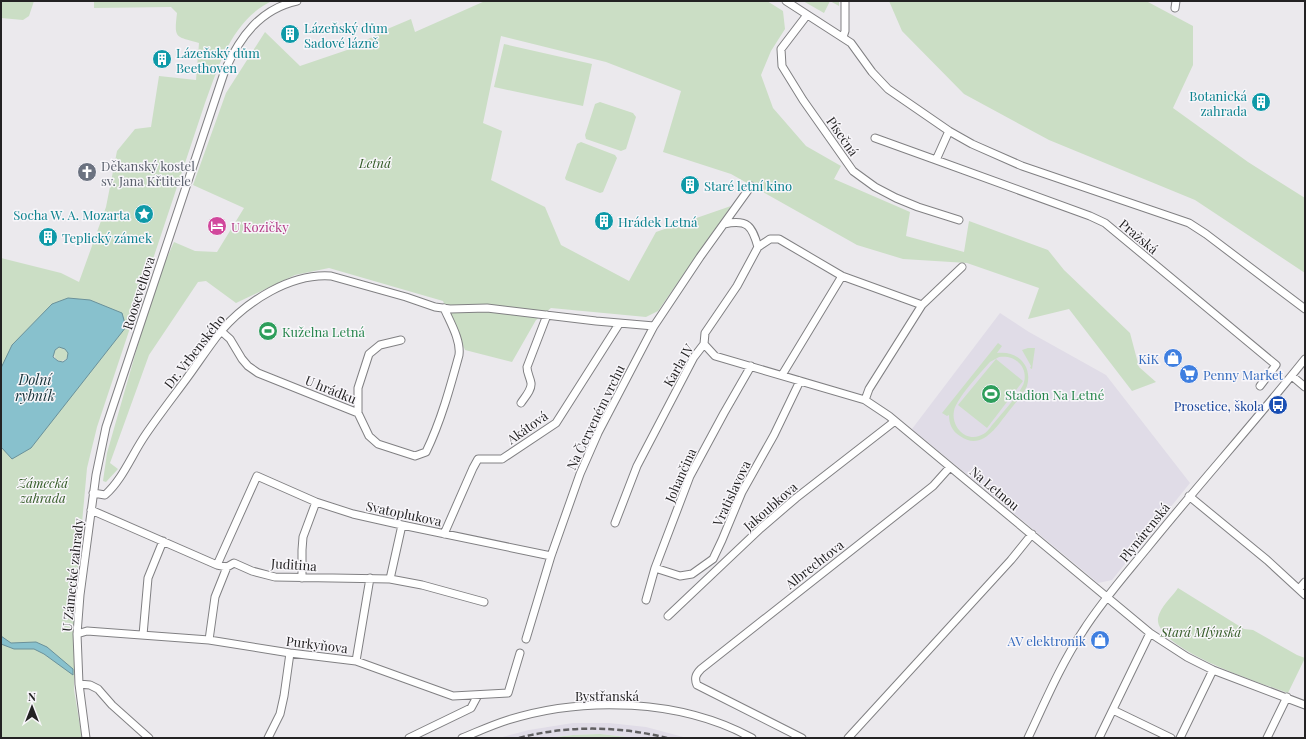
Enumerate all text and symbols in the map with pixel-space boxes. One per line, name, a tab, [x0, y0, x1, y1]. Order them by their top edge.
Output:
place label: Lázeňský dům Sadové lázně	[304, 19, 388, 51]
building icon: Lázeňský dům Sadové lázně	[279, 23, 301, 45]
place label: Lázeňský dům Beethoven	[176, 44, 260, 76]
building icon: Lázeňský dům Beethoven	[151, 48, 173, 70]
place label: Botanická zahrada	[1189, 87, 1248, 119]
building icon: Botanická zahrada	[1250, 91, 1272, 113]
street label: Písečná	[823, 113, 863, 159]
park label: Letná	[358, 154, 391, 171]
place label: Děkanský kostel sv. Jana Křtitele	[101, 157, 195, 189]
church icon: Děkanský kostel sv. Jana Křtitele	[76, 161, 98, 183]
building icon: Staré letní kino	[679, 174, 701, 196]
place label: Staré letní kino	[704, 177, 792, 194]
place icon: Socha W. A. Mozarta	[133, 203, 155, 225]
place label: Socha W. A. Mozarta	[13, 206, 131, 223]
building icon: Hrádek Letná	[593, 210, 615, 232]
place label: Hrádek Letná	[618, 213, 698, 230]
hotel icon: U Kozičky	[206, 215, 228, 237]
street label: Pražská	[1116, 215, 1162, 257]
place label: U Kozičky	[231, 218, 289, 235]
building icon: Teplický zámek	[37, 226, 59, 248]
place label: Teplický zámek	[62, 229, 153, 246]
street label: Rooseveltova	[118, 254, 158, 332]
street label: Dr. Vrbenského	[160, 310, 228, 392]
sports icon: Kuželna Letná	[257, 320, 279, 342]
place label: Kuželna Letná	[282, 323, 365, 340]
street label: Karla IV	[659, 340, 697, 389]
shop icon: KiK	[1162, 347, 1184, 369]
place label: KiK	[1138, 350, 1159, 367]
street label: Na Červeném vrchu	[562, 361, 628, 472]
supermarket icon: Penny Market	[1178, 363, 1200, 385]
place label: Penny Market	[1203, 366, 1284, 383]
water label: Dolní rybník	[15, 370, 55, 405]
street label: U hrádku	[303, 371, 360, 407]
sports icon: Stadion Na Letné	[980, 383, 1002, 405]
place label: Stadion Na Letné	[1005, 386, 1105, 403]
bus stop icon: Prosetice, škola	[1267, 394, 1289, 416]
place label: Prosetice, škola	[1174, 397, 1265, 414]
street label: Akátová	[502, 407, 551, 448]
street label: Johančina	[660, 445, 700, 506]
street label: Vratislavova	[708, 457, 754, 529]
street label: Na Letnou	[967, 462, 1024, 514]
park label: Zámecká zahrada	[17, 474, 68, 506]
street label: Jakoubkova	[739, 478, 801, 535]
street label: Svatoplukova	[365, 497, 444, 529]
street label: Plynárenská	[1115, 499, 1173, 565]
street label: U Zámecké zahrady	[58, 517, 86, 633]
street label: Albrechtova	[781, 536, 847, 593]
street label: Juditina	[270, 554, 318, 574]
park label: Stará Mlýnská	[1160, 623, 1242, 640]
shop icon: AV elektronik	[1089, 629, 1111, 651]
street label: Purkyňova	[285, 632, 349, 656]
place label: AV elektronik	[1007, 632, 1087, 649]
north arrow	[12, 687, 52, 727]
street label: Bystřanská	[575, 687, 640, 704]
text: N	[28, 689, 36, 704]

